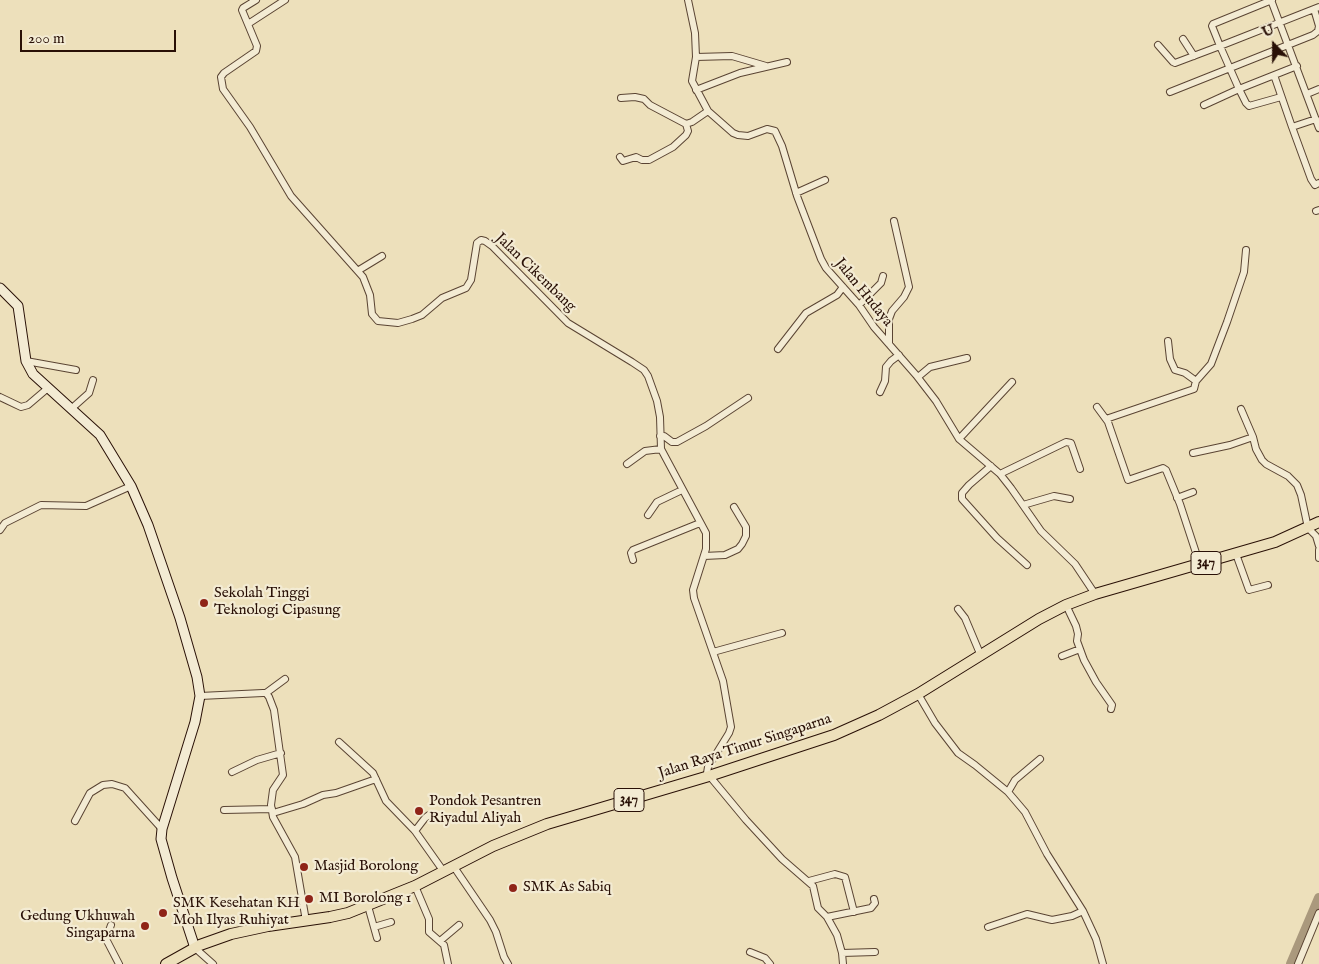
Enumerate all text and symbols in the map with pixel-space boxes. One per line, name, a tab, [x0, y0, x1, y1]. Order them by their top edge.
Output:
scale bar	[22, 20, 179, 52]
north arrow	[1249, 20, 1299, 70]
text: U	[1260, 21, 1277, 42]
text: 200 m	[28, 29, 65, 48]
street label: Jalan Cikembang	[491, 230, 579, 316]
street label: Jalan Hudaya	[830, 255, 896, 331]
road number: 347	[1191, 552, 1221, 574]
place label: Sekolah Tinggi Teknologi Cipasung	[214, 585, 341, 620]
marker: Sekolah Tinggi Teknologi Cipasung	[198, 597, 210, 609]
street label: Jalan Raya Timur Singaparna	[656, 711, 834, 783]
road number: 347	[614, 788, 644, 812]
place label: Pondok Pesantren Riyadul Aliyah	[429, 793, 541, 828]
marker: Pondok Pesantren Riyadul Aliyah	[413, 805, 425, 817]
place label: Masjid Borolong	[314, 858, 418, 876]
marker: Masjid Borolong	[298, 861, 310, 873]
place label: SMK As Sabiq	[523, 879, 611, 897]
marker: SMK As Sabiq	[507, 882, 519, 894]
place label: MI Borolong 1	[319, 890, 411, 908]
marker: MI Borolong 1	[303, 893, 315, 905]
place label: SMK Kesehatan KH Moh Ilyas Ruhiyat	[173, 895, 300, 930]
marker: SMK Kesehatan KH Moh Ilyas Ruhiyat	[157, 907, 169, 919]
place label: Gedung Ukhuwah Singaparna	[20, 908, 135, 943]
marker: Gedung Ukhuwah Singaparna	[139, 920, 151, 932]

